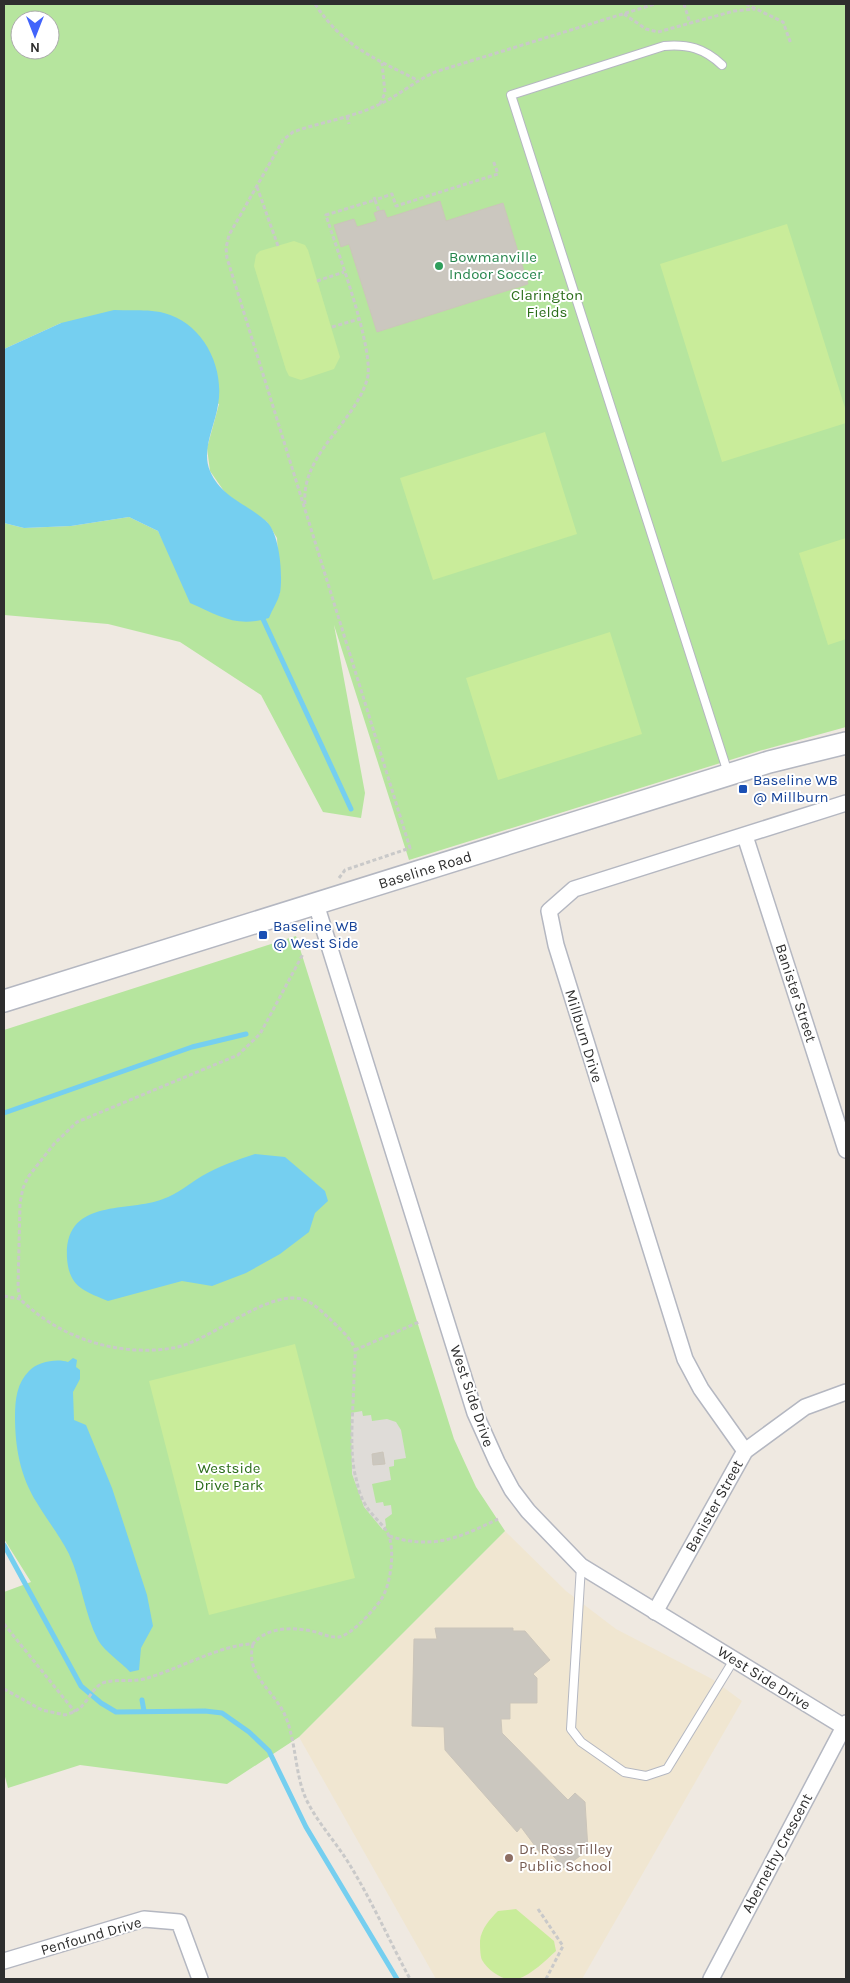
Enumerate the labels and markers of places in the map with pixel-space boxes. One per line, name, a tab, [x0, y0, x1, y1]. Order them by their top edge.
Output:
place label: Bowmanville Indoor Soccer	[449, 248, 543, 283]
marker: Bowmanville Indoor Soccer	[433, 260, 445, 272]
place label: Baseline WB @ Millburn	[753, 771, 838, 806]
marker: Baseline WB @ Millburn	[737, 783, 749, 795]
place label: Baseline WB @ West Side	[273, 917, 358, 952]
marker: Baseline WB @ West Side	[257, 929, 269, 941]
place label: Dr. Ross Tilley Public School	[519, 1840, 612, 1875]
marker: Dr. Ross Tilley Public School	[503, 1852, 515, 1864]

